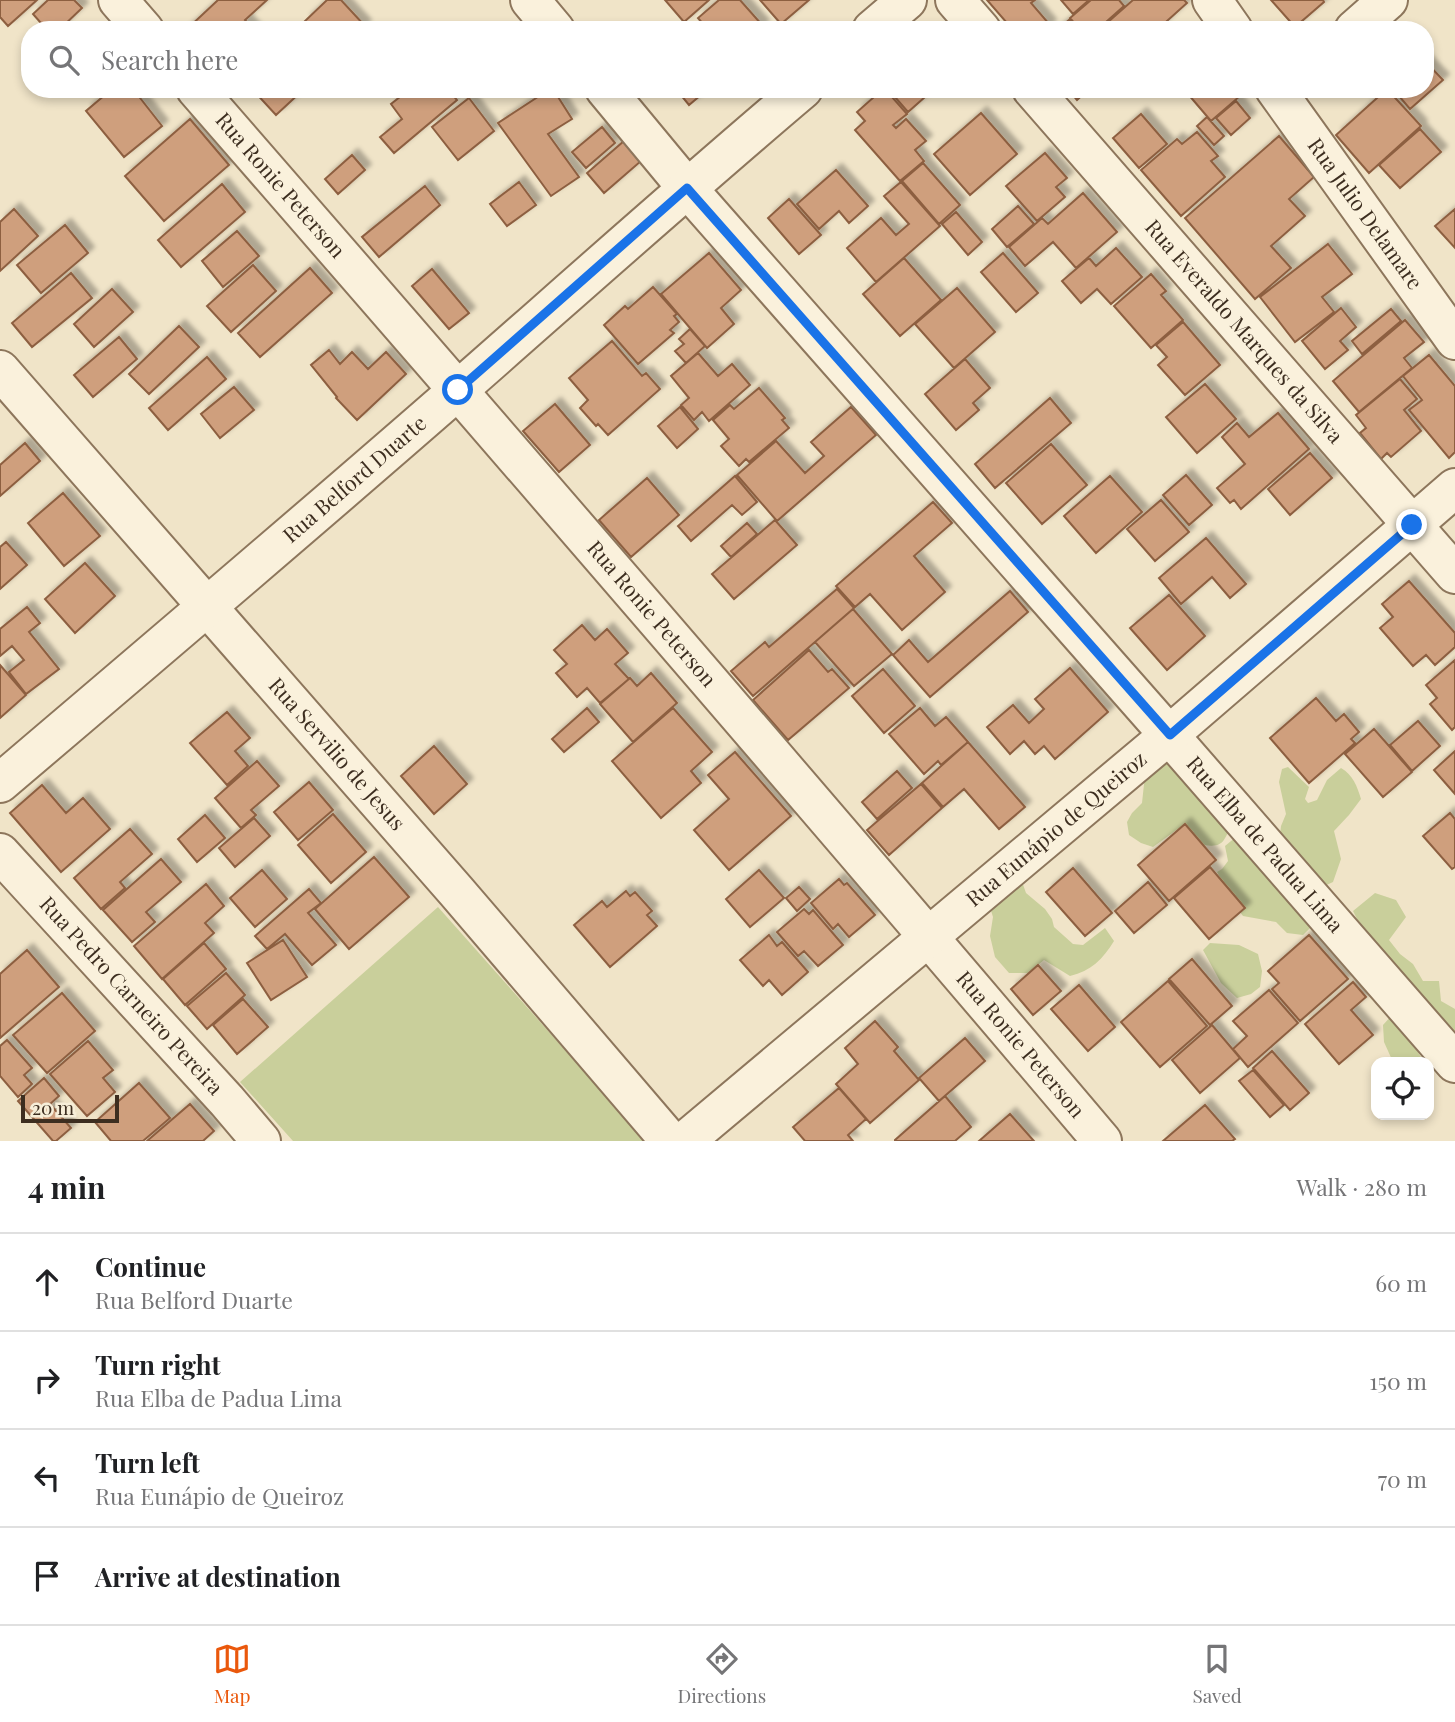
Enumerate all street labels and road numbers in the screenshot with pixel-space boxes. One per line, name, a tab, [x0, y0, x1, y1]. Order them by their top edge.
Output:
street label: Rua Ronie Peterson	[210, 105, 353, 263]
street label: Rua Julio Delamare	[1303, 132, 1430, 294]
street label: Rua Everaldo Marques da Silva	[1140, 213, 1351, 449]
street label: Rua Belford Duarte	[276, 408, 431, 548]
street label: Rua Ronie Peterson	[582, 534, 724, 692]
street label: Rua Servilio de Jesus	[264, 671, 413, 835]
street label: Rua Eunápio de Queiroz	[959, 744, 1151, 912]
street label: Rua Elba de Padua Lima	[1181, 749, 1351, 938]
street label: Rua Pedro Carneiro Pereira	[35, 890, 231, 1100]
street label: Rua Ronie Peterson	[951, 964, 1092, 1123]

